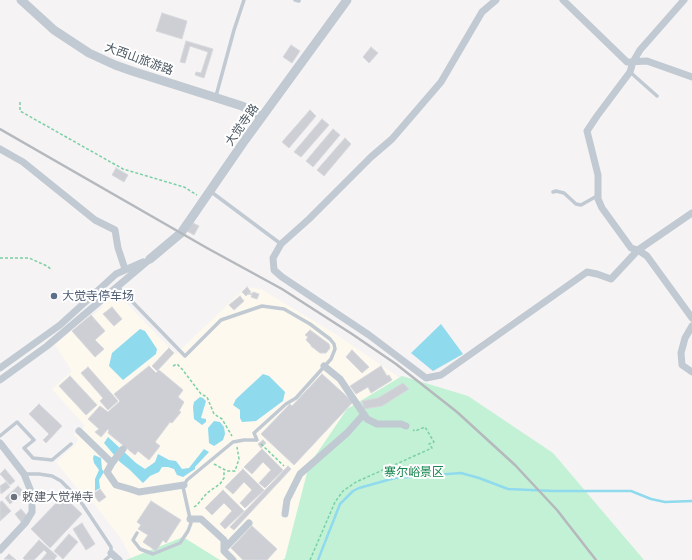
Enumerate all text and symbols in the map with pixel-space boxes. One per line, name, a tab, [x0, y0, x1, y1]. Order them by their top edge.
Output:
street label: 大西山旅游路	[103, 40, 175, 78]
street label: 大觉寺路	[222, 101, 262, 149]
place label: 大觉寺停车场	[62, 289, 134, 303]
marker: 大觉寺停车场	[49, 291, 59, 301]
park label: 寨尔峪景区	[384, 465, 444, 479]
place label: 敕建大觉禅寺	[22, 490, 94, 504]
marker: 敕建大觉禅寺	[9, 492, 19, 502]

